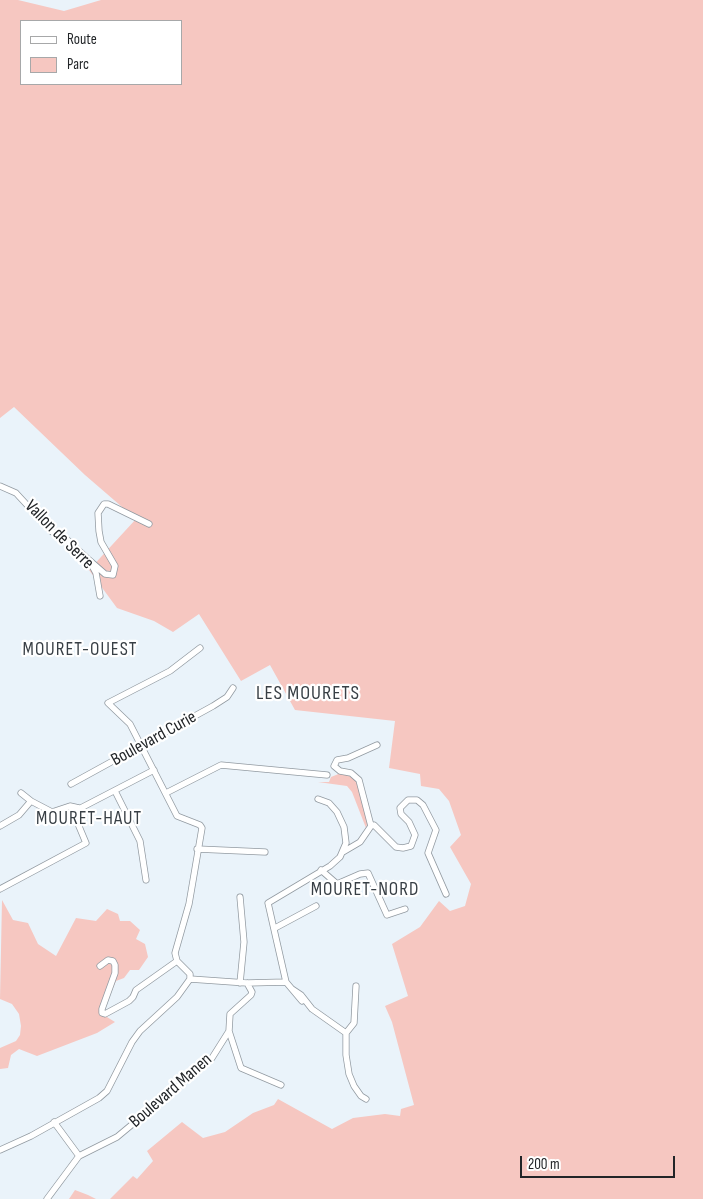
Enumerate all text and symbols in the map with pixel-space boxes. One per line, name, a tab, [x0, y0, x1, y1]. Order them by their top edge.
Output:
legend	[20, 20, 182, 85]
text: Route	[67, 30, 97, 49]
text: Parc	[67, 55, 89, 74]
street label: Vallon de Serre	[20, 496, 98, 574]
district label: MOURET-OUEST	[21, 639, 139, 661]
district label: LES MOURETS	[255, 682, 361, 706]
street label: Boulevard Curie	[108, 707, 200, 771]
district label: MOURET-HAUT	[35, 808, 143, 830]
district label: MOURET-NORD	[309, 879, 421, 901]
street label: Boulevard Manen	[125, 1049, 217, 1133]
scale bar	[523, 1146, 678, 1178]
text: 200 m	[528, 1155, 560, 1174]

